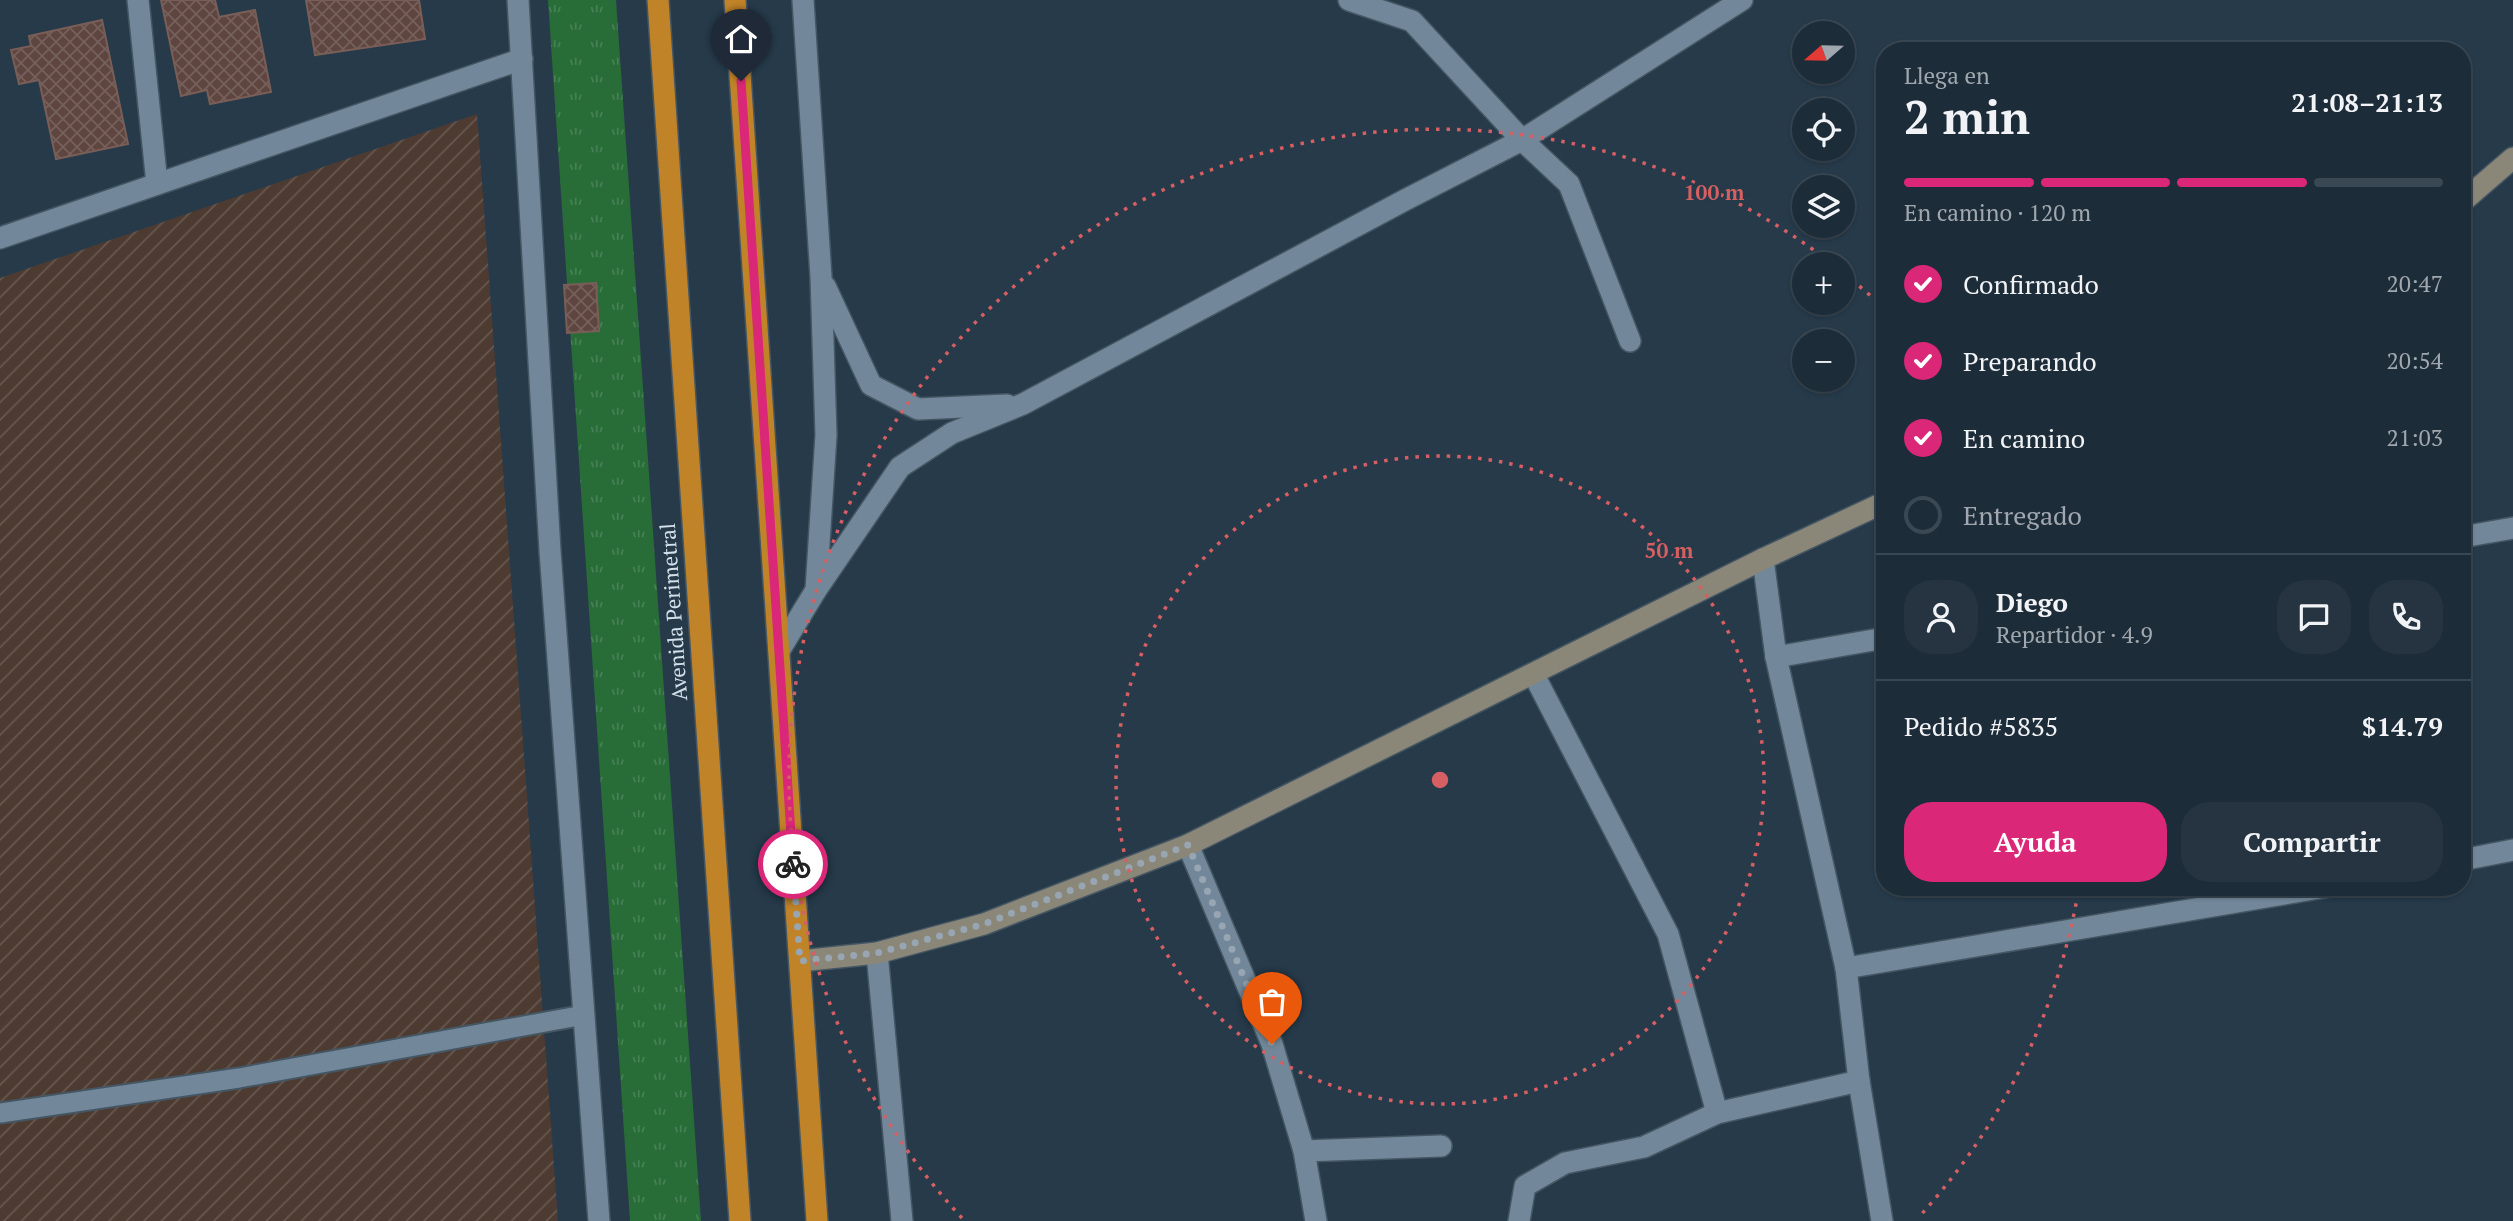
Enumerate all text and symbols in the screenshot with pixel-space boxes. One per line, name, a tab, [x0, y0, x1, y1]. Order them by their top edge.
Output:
pin	[711, 9, 771, 81]
icon: home	[722, 20, 760, 58]
north arrow	[1792, 21, 1855, 84]
map controls	[1792, 21, 1855, 392]
text: Llega en	[1904, 60, 1990, 91]
text: 21:08–21:13	[2291, 85, 2443, 119]
text: 2 min	[1904, 86, 2030, 147]
button: locate	[1792, 98, 1855, 161]
button: layers	[1792, 175, 1855, 238]
text: 100 m	[1684, 178, 1745, 206]
text: En camino · 120 m	[1904, 197, 2091, 228]
button: +	[1792, 252, 1855, 315]
icon: check	[1904, 265, 1942, 303]
text: Confirmado	[1963, 267, 2099, 301]
text: 20:47	[2386, 268, 2443, 299]
button: −	[1792, 329, 1855, 392]
icon: check	[1904, 342, 1942, 380]
text: Preparando	[1963, 344, 2097, 378]
text: 20:54	[2386, 345, 2443, 376]
icon: check	[1904, 419, 1942, 457]
text: En camino	[1963, 421, 2085, 455]
text: 21:03	[2386, 422, 2443, 453]
text: Entregado	[1963, 498, 2082, 532]
street label: Avenida Perimetral	[653, 522, 693, 702]
text: 50 m	[1645, 536, 1694, 564]
button: person	[1904, 580, 1978, 654]
button: chat	[2277, 580, 2351, 654]
button: phone	[2369, 580, 2443, 654]
text: Diego	[1996, 585, 2068, 619]
text: Repartidor · 4.9	[1996, 619, 2153, 650]
text: Pedido #5835	[1904, 709, 2058, 743]
text: $14.79	[2362, 709, 2443, 743]
centre of rings	[1428, 768, 1452, 792]
button: Ayuda	[1904, 802, 2167, 882]
button: Compartir	[2181, 802, 2443, 882]
courier	[758, 829, 828, 899]
icon: bike	[774, 845, 812, 883]
pin	[1242, 972, 1302, 1044]
icon: bag	[1253, 983, 1291, 1021]

